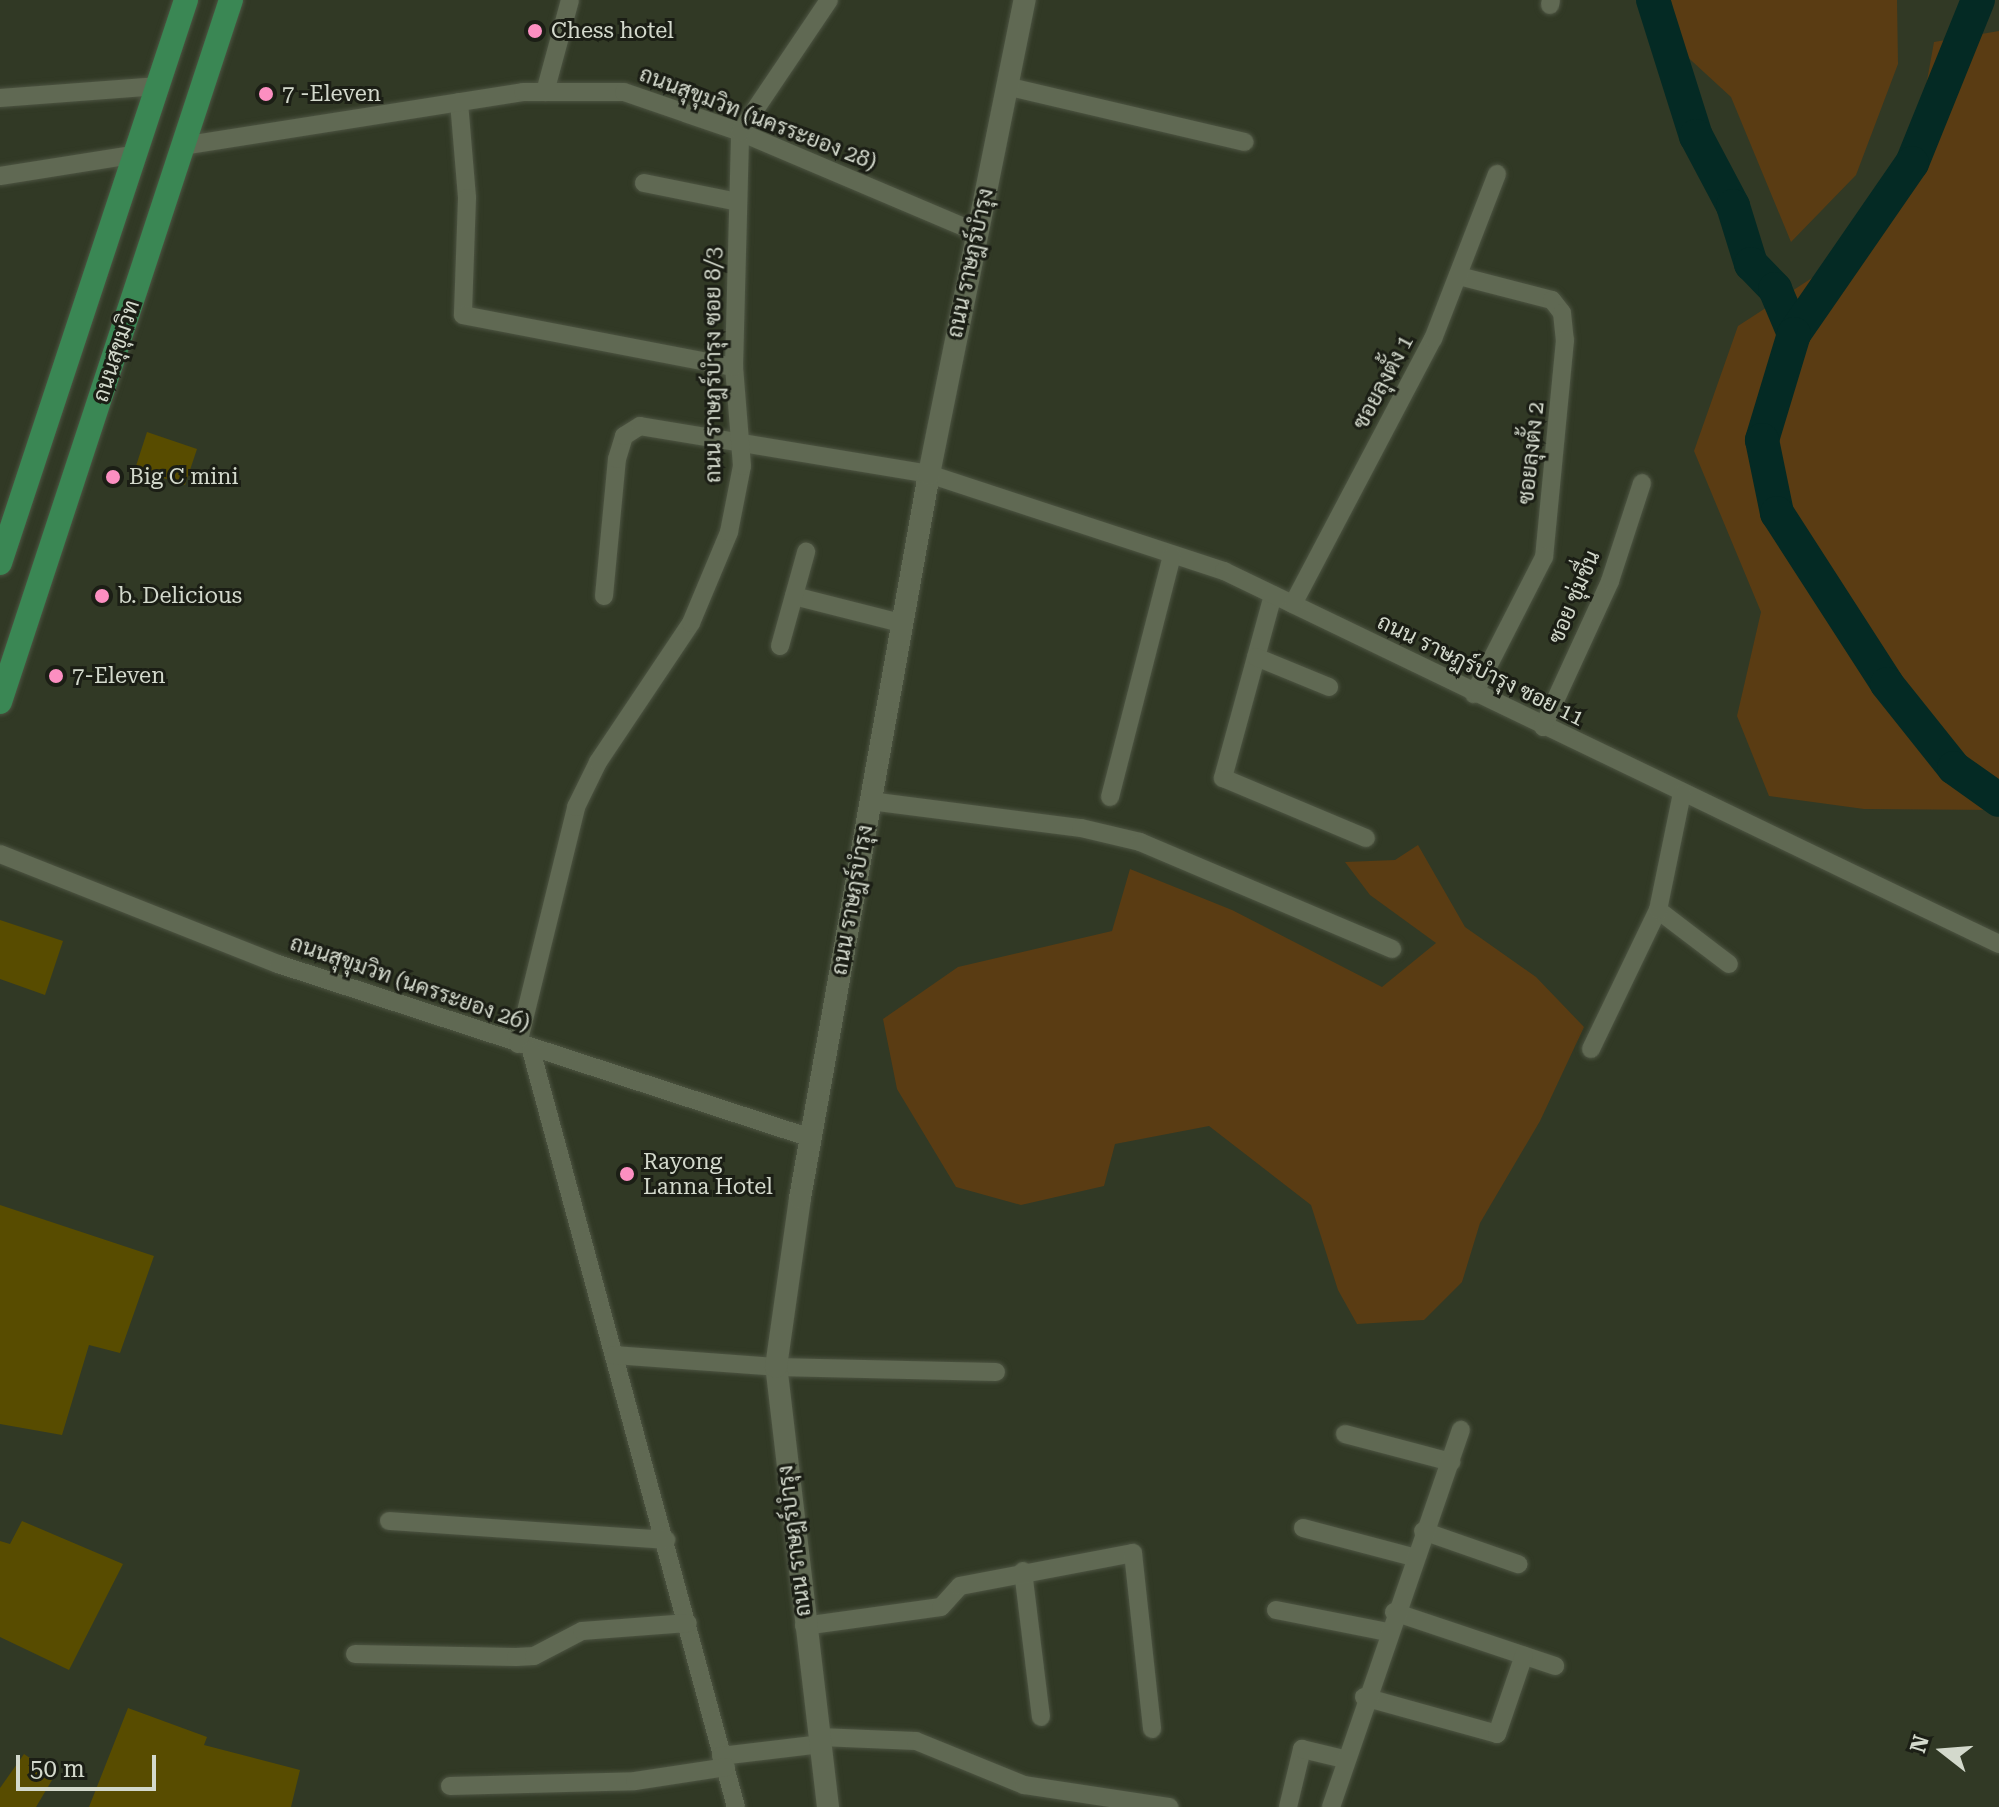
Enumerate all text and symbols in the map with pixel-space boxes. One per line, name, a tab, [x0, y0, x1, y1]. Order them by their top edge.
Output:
place label: Chess hotel	[551, 18, 674, 44]
marker: Chess hotel	[526, 22, 544, 40]
street label: ถนนสุขุมวิท (นครระยอง 28)	[636, 61, 880, 175]
place label: 7 -Eleven	[282, 81, 381, 107]
marker: 7 -Eleven	[257, 85, 275, 103]
street label: ถนน ราษฎร์บำรุง	[941, 186, 999, 340]
street label: ถนน ราษฎร์บำรุง ซอย 8/3	[700, 247, 726, 483]
street label: ถนนสุขุมวิท	[87, 297, 145, 405]
street label: ซอยลุงตั้ง 1	[1347, 330, 1419, 434]
street label: ซอยลุงตั้ง 2	[1512, 400, 1550, 506]
place label: Big C mini	[129, 464, 238, 490]
marker: Big C mini	[104, 468, 122, 486]
street label: ซอย ชุ่มชื่น	[1543, 546, 1605, 648]
place label: b. Delicious	[118, 583, 242, 609]
marker: b. Delicious	[93, 587, 111, 605]
street label: ถนน ราษฎร์บำรุง ซอย 11	[1373, 608, 1589, 732]
place label: 7-Eleven	[72, 663, 165, 689]
marker: 7-Eleven	[47, 667, 65, 685]
street label: ถนน ราษฎร์บำรุง	[826, 823, 878, 977]
street label: ถนนสุขุมวิท (นครระยอง 26)	[287, 930, 533, 1036]
place label: Rayong Lanna Hotel	[643, 1148, 773, 1200]
marker: Rayong Lanna Hotel	[618, 1165, 636, 1183]
street label: ถนน ราษฎร์บำรุง	[772, 1464, 816, 1618]
north arrow	[1903, 1711, 1983, 1791]
text: N	[1905, 1732, 1934, 1756]
scale bar	[20, 1739, 160, 1789]
text: 50 m	[30, 1755, 85, 1783]

